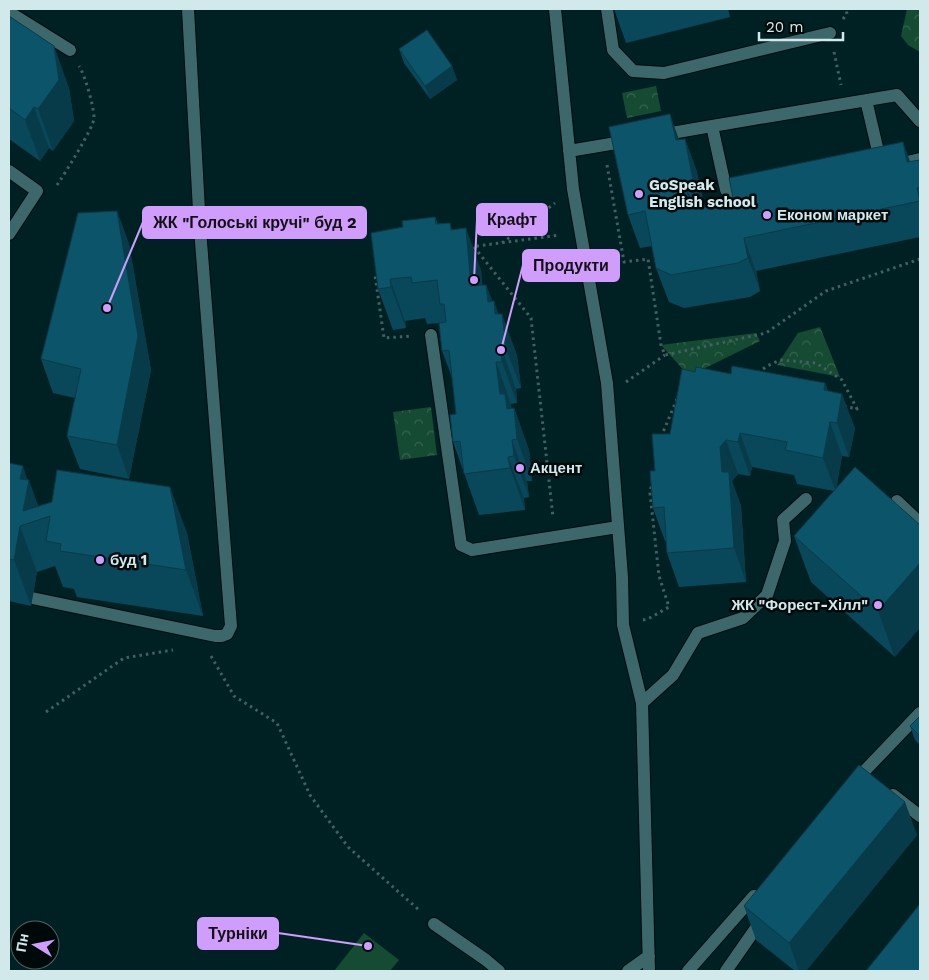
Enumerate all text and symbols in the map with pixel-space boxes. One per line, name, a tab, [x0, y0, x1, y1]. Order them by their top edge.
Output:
scale bar	[759, 10, 843, 42]
text: 20 m	[766, 18, 804, 36]
place label: GoSpeak English school	[649, 176, 756, 211]
marker: GoSpeak English school	[633, 188, 645, 200]
callout: Крафт	[477, 204, 547, 235]
place label: Економ маркет	[777, 206, 888, 224]
callout: ЖК "Голоські кручі" буд 2	[143, 207, 366, 238]
marker: Економ маркет	[761, 209, 773, 221]
text: Крафт	[487, 210, 537, 229]
text: ЖК "Голоські кручі" буд 2	[152, 213, 357, 232]
callout: Продукти	[523, 250, 619, 281]
text: Продукти	[533, 256, 609, 275]
place label: Акцент	[530, 459, 582, 477]
marker: Акцент	[514, 462, 526, 474]
place label: буд 1	[110, 551, 147, 569]
marker: буд 1	[94, 554, 106, 566]
place label: ЖК "Форест-Хілл"	[730, 596, 868, 614]
marker: ЖК "Форест-Хілл"	[872, 599, 884, 611]
callout: Турніки	[198, 918, 278, 949]
north arrow	[10, 920, 60, 970]
text: Турніки	[208, 924, 268, 943]
text: Пн	[13, 932, 32, 953]

